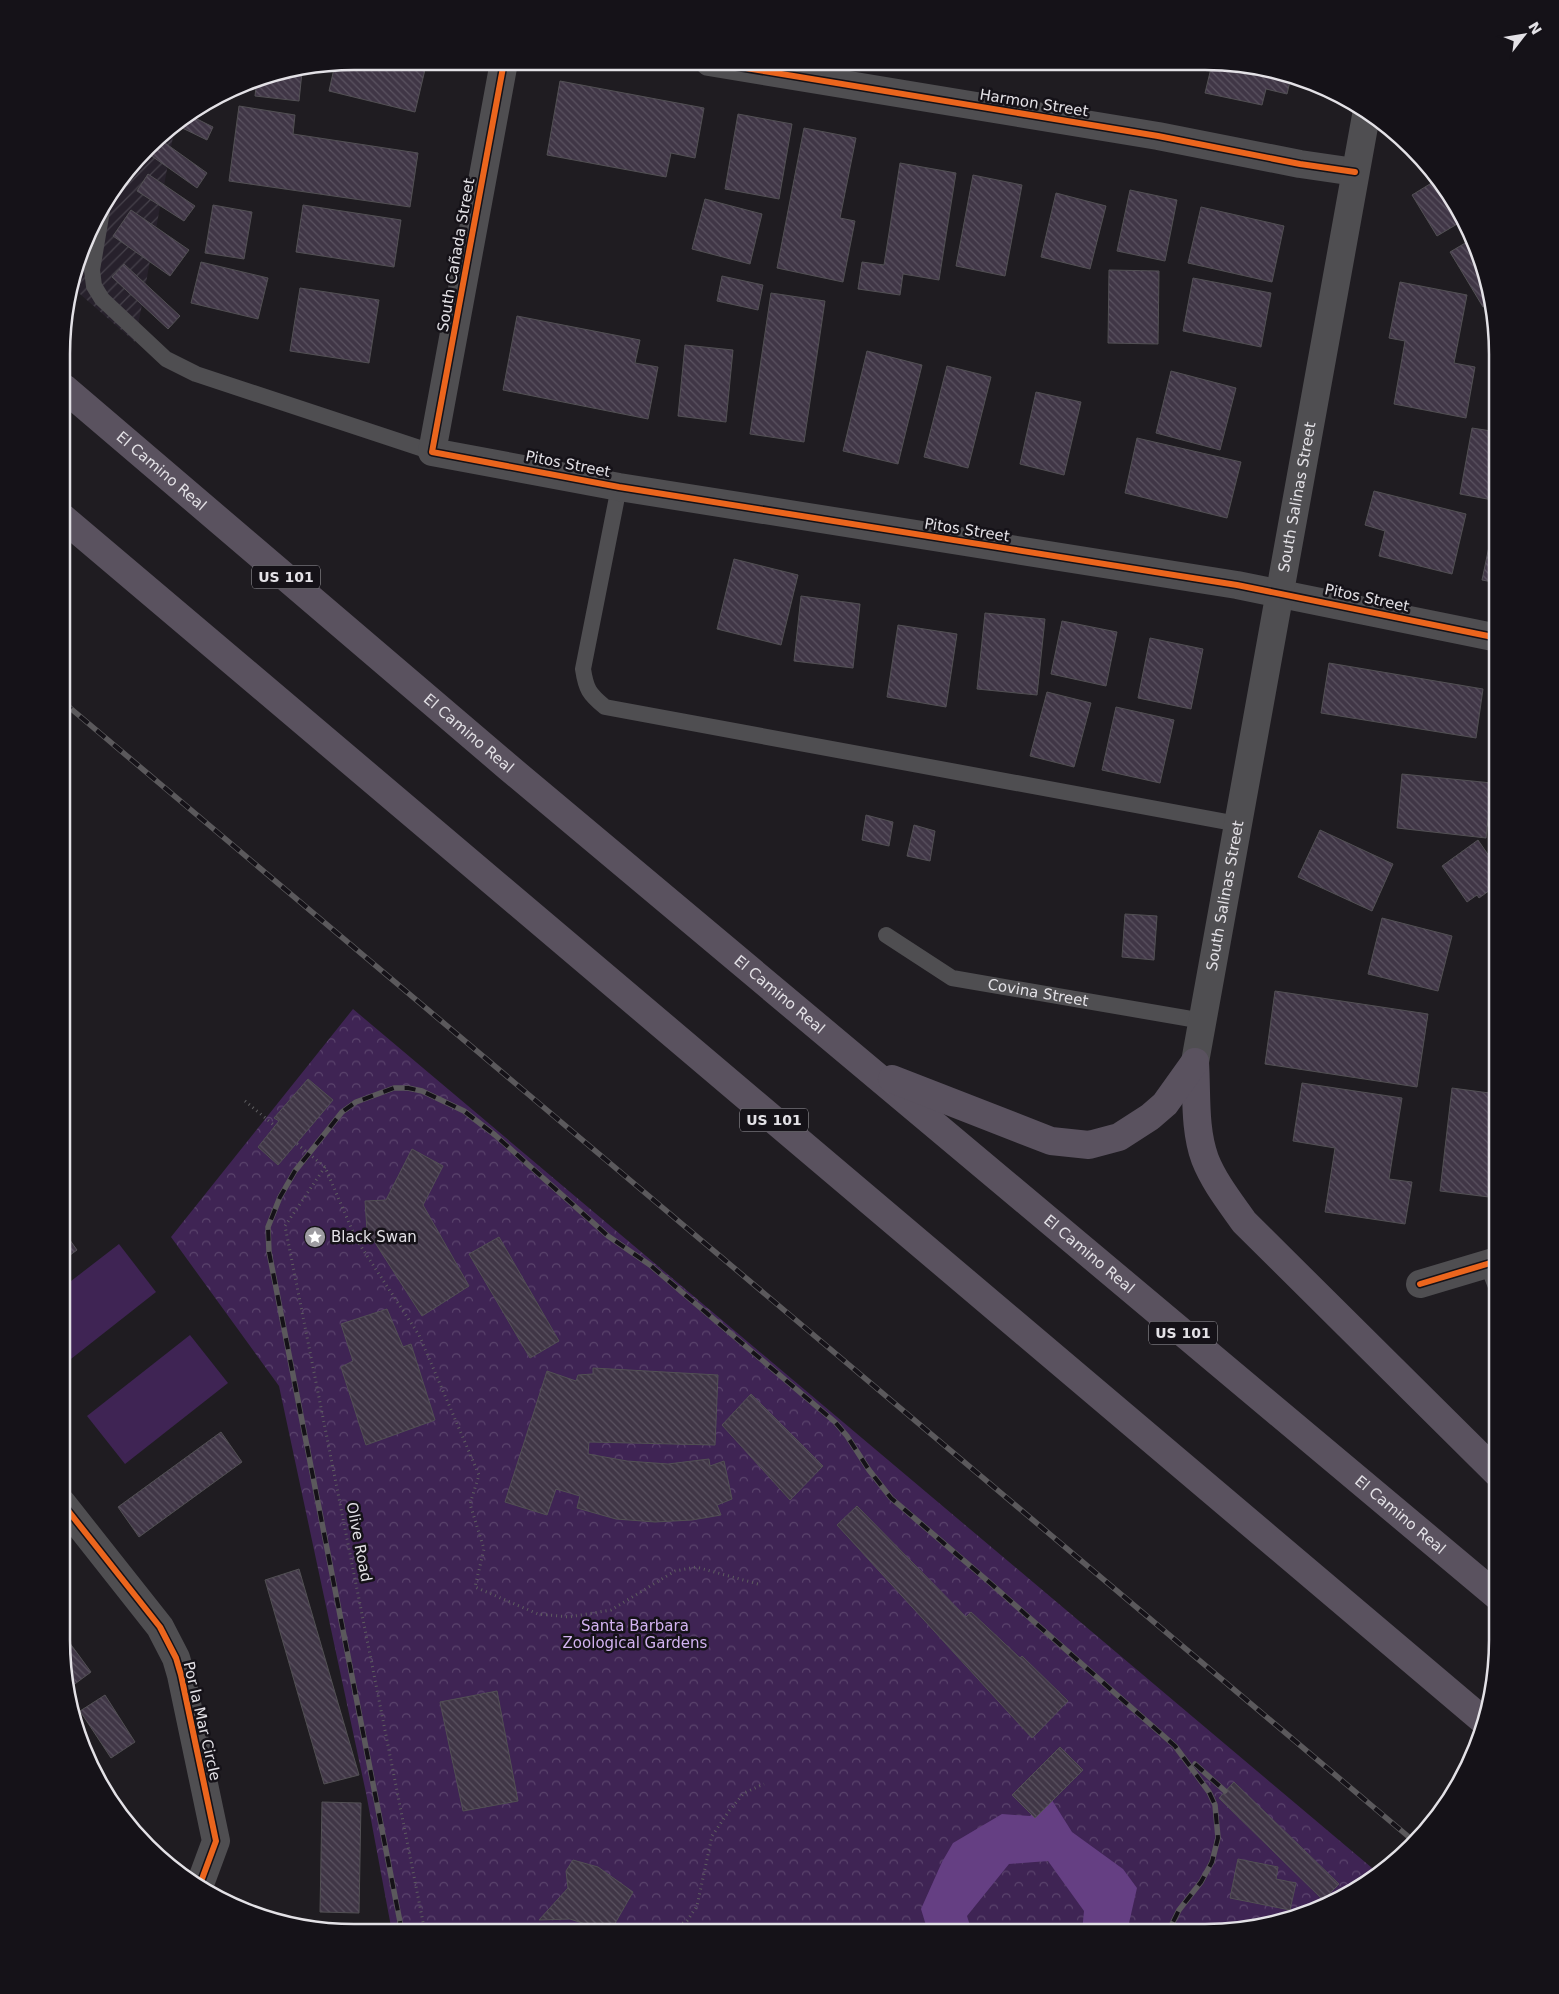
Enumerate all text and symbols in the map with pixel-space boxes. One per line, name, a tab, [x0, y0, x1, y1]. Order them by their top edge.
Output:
north arrow	[1499, 10, 1549, 60]
text: N	[1525, 19, 1545, 37]
street label: Harmon Street	[978, 86, 1090, 121]
street label: South Cañada Street	[434, 177, 478, 333]
street label: South Salinas Street	[1275, 420, 1319, 574]
street label: El Camino Real	[113, 428, 210, 515]
street label: Pitos Street	[524, 447, 612, 481]
street label: Pitos Street	[923, 514, 1011, 546]
road number: US 101	[252, 566, 320, 588]
street label: Pitos Street	[1323, 580, 1411, 616]
street label: El Camino Real	[420, 690, 517, 777]
street label: South Salinas Street	[1203, 819, 1247, 972]
street label: El Camino Real	[730, 951, 828, 1038]
street label: Covina Street	[986, 975, 1090, 1010]
road number: US 101	[740, 1108, 808, 1132]
street label: El Camino Real	[1040, 1211, 1138, 1297]
place icon: Black Swan	[303, 1225, 327, 1249]
place label: Black Swan	[331, 1228, 417, 1246]
road number: US 101	[1149, 1322, 1217, 1345]
street label: El Camino Real	[1351, 1472, 1449, 1558]
street label: Olive Road	[342, 1501, 376, 1583]
park label: Santa Barbara Zoological Gardens	[563, 1617, 708, 1652]
street label: Por la Mar Circle	[180, 1660, 224, 1782]

